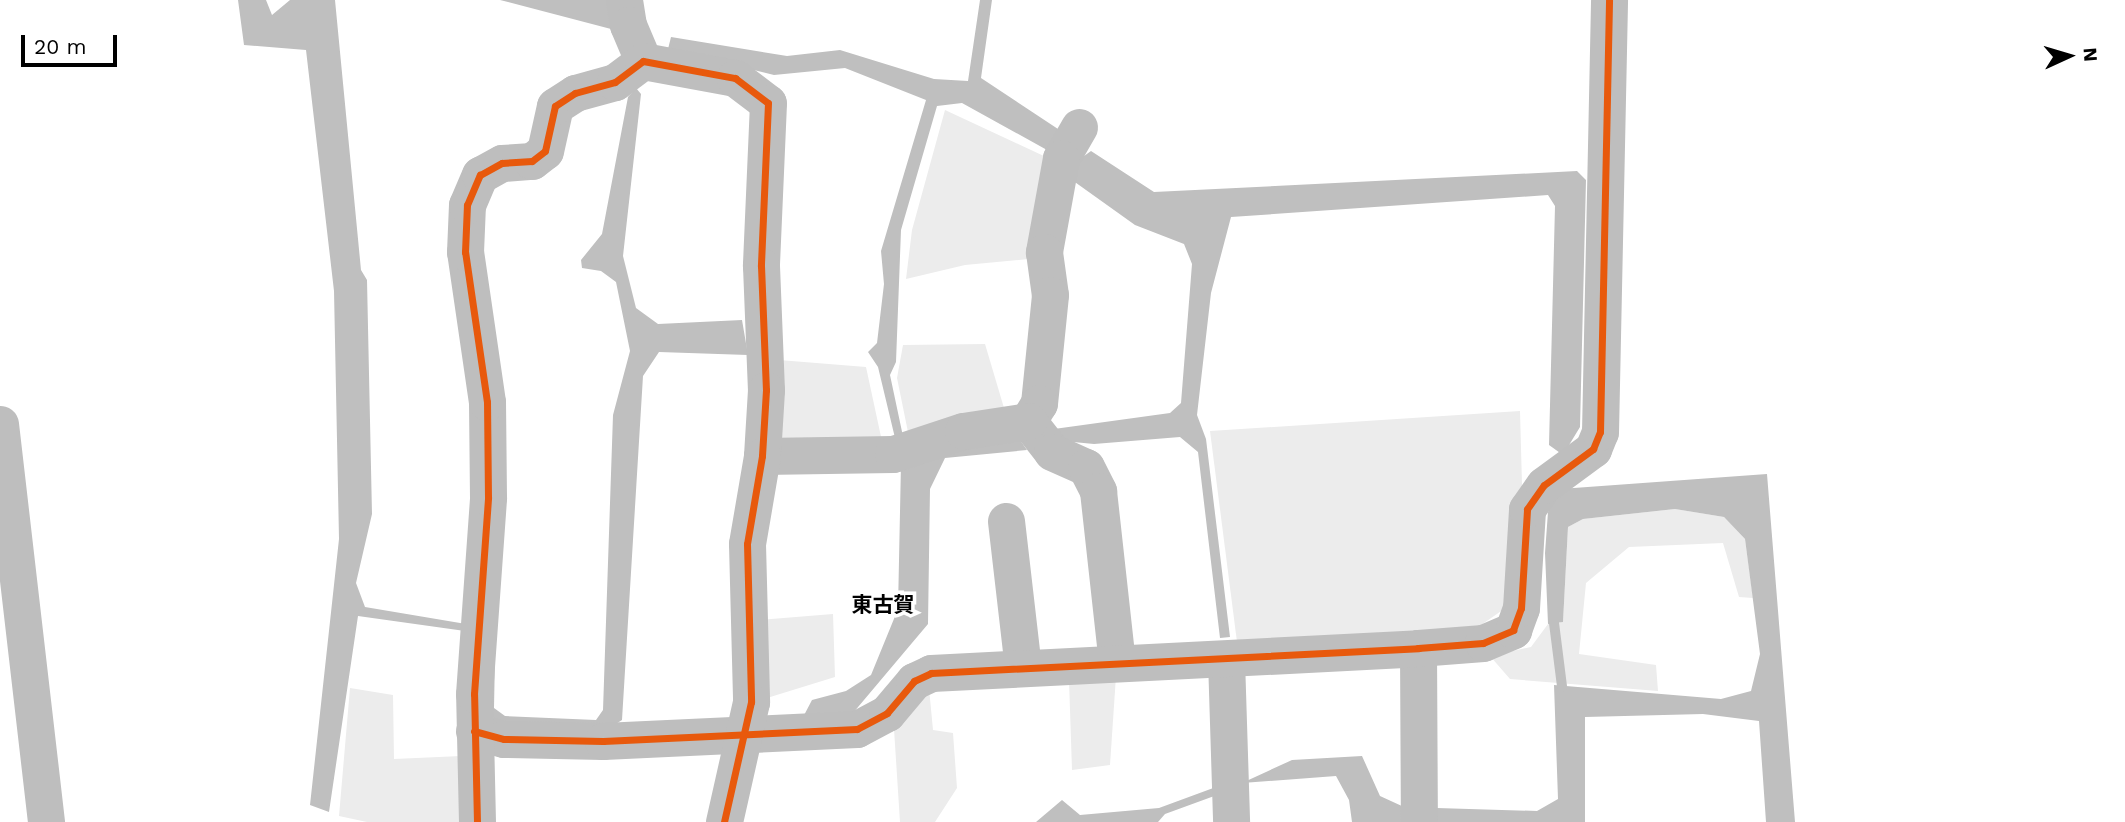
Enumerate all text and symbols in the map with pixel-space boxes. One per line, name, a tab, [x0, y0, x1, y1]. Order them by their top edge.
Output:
scale bar	[24, 21, 121, 65]
north arrow	[2034, 21, 2104, 91]
text: 20 m	[34, 34, 86, 59]
text: N	[2078, 47, 2102, 62]
district label: 東古賀	[852, 592, 914, 618]

